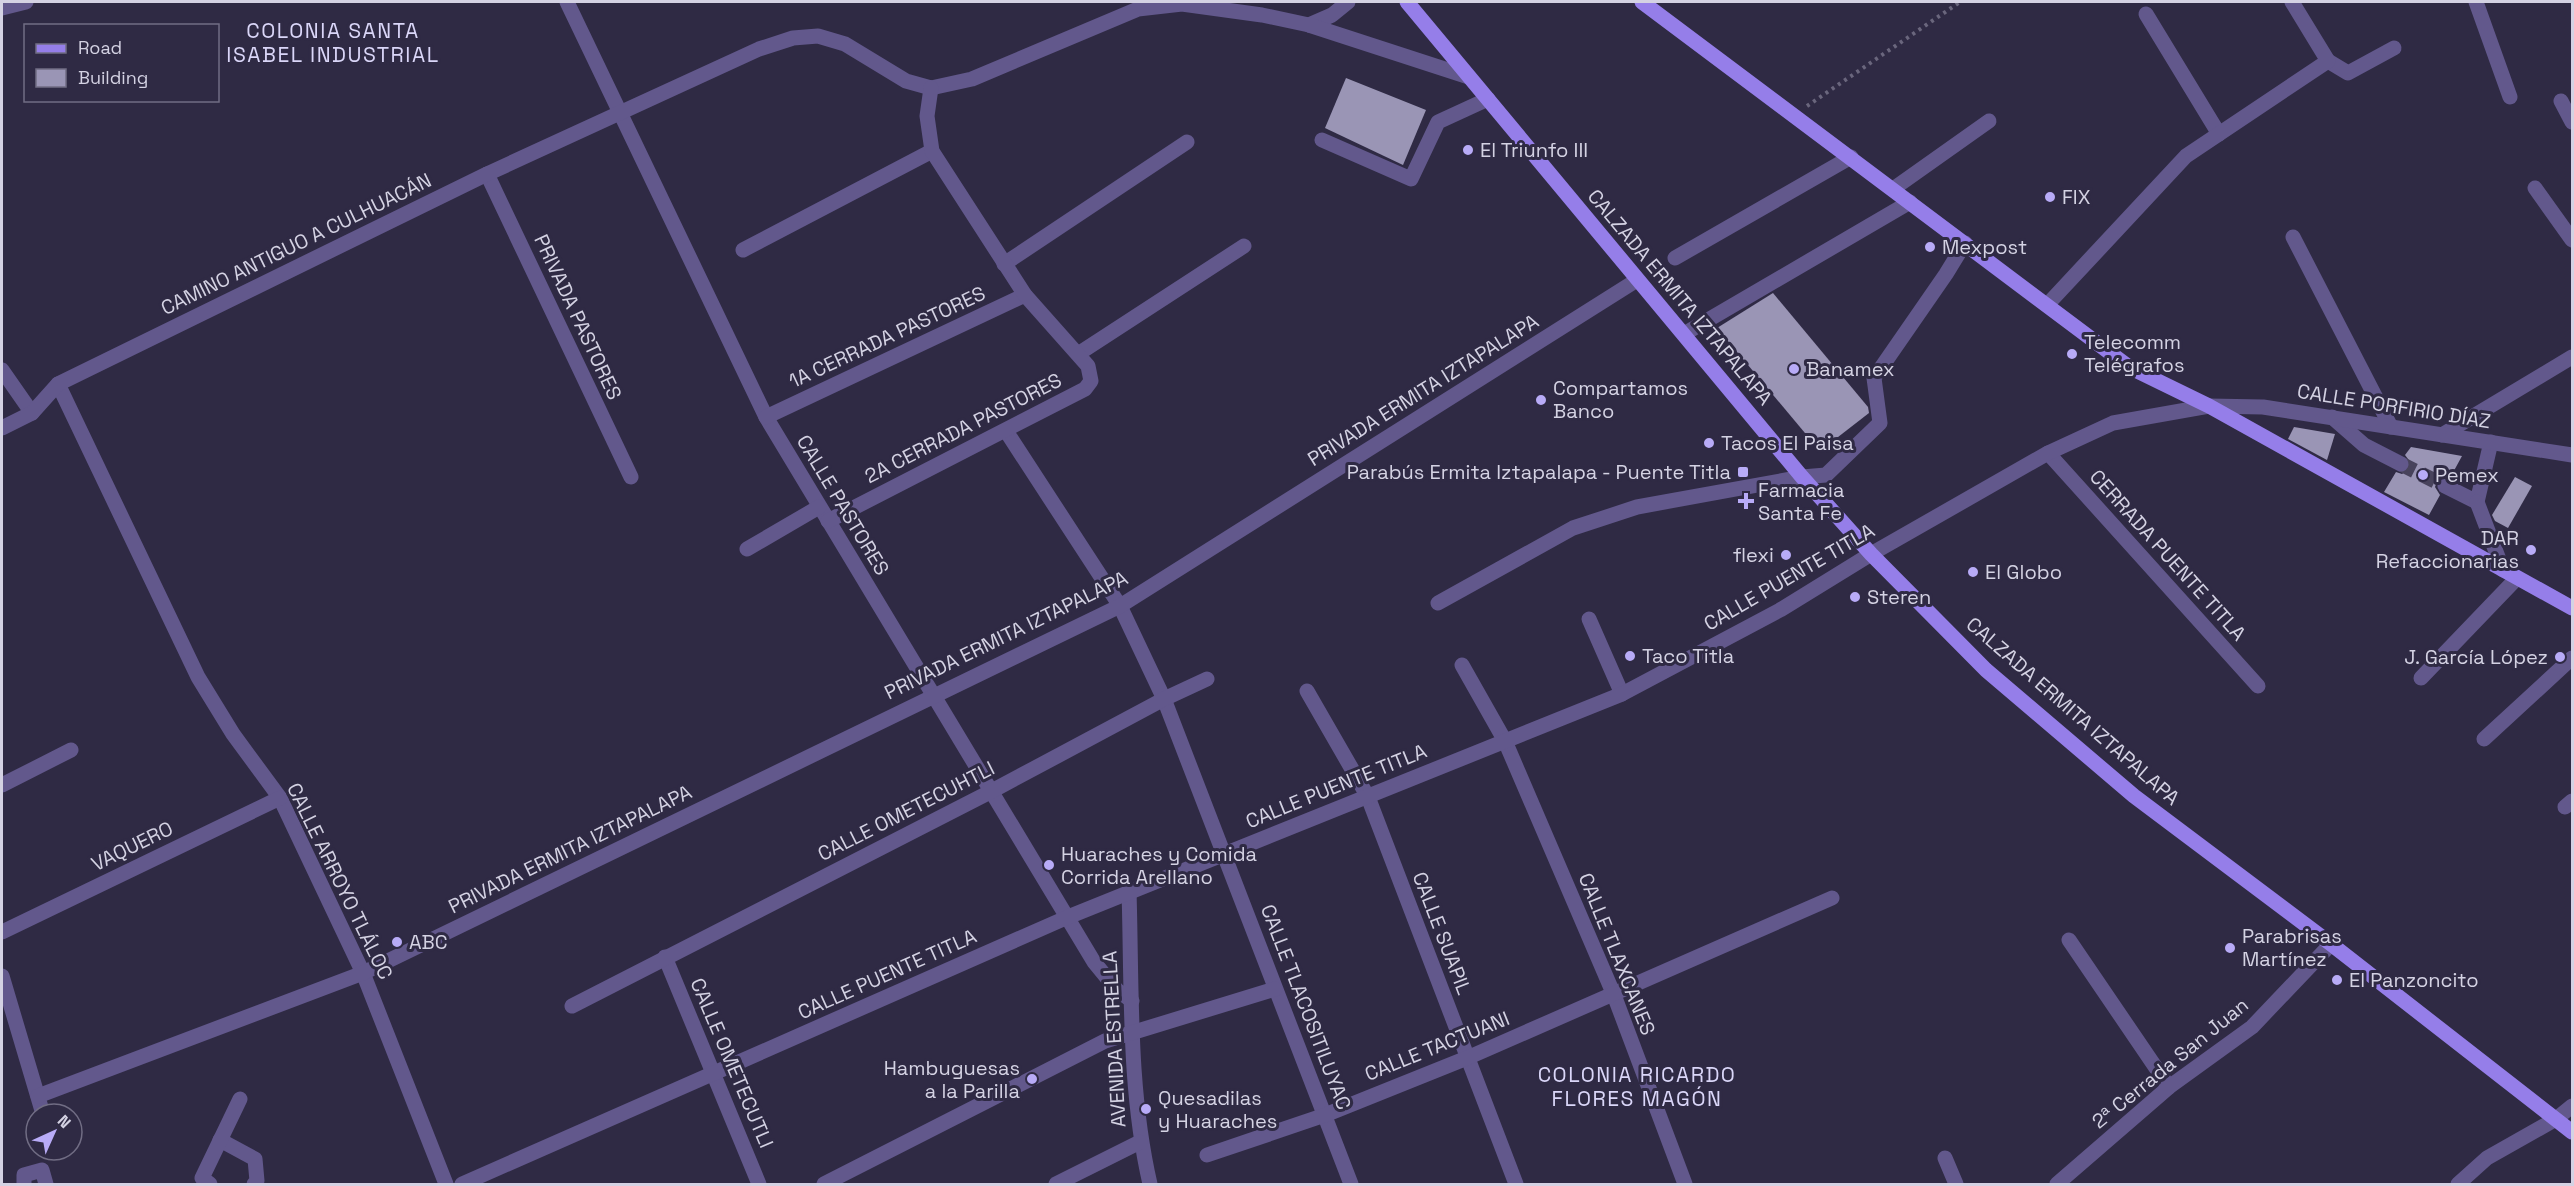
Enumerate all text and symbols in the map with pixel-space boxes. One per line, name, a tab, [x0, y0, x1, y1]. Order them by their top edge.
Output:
district label: COLONIA SANTA ISABEL INDUSTRIAL	[226, 17, 440, 68]
legend	[24, 24, 219, 102]
text: Road	[78, 36, 122, 59]
text: Building	[78, 66, 148, 89]
place label: El Triunfo III	[1480, 137, 1588, 163]
marker: El Triunfo III	[1461, 143, 1475, 157]
street label: CAMINO ANTIGUO A CULHUACÁN	[156, 167, 436, 321]
street label: CALZADA ERMITA IZTAPALAPA	[1582, 184, 1778, 411]
place label: FIX	[2062, 184, 2091, 210]
marker: FIX	[2043, 190, 2057, 204]
street label: PRIVADA PASTORES	[528, 230, 628, 404]
place label: Mexpost	[1942, 234, 2027, 260]
marker: Mexpost	[1923, 240, 1937, 254]
street label: 1A CERRADA PASTORES	[784, 280, 990, 394]
street label: PRIVADA ERMITA IZTAPALAPA	[1303, 308, 1544, 472]
place label: Telecomm Telégrafos	[2084, 329, 2185, 378]
marker: Telecomm Telégrafos	[2065, 347, 2079, 361]
place label: Banamex	[1806, 356, 1895, 382]
marker: Banamex	[1787, 362, 1801, 376]
street label: 2A CERRADA PASTORES	[860, 367, 1066, 489]
place label: Compartamos Banco	[1553, 375, 1688, 424]
street label: CALLE PORFIRIO DÍAZ	[2295, 378, 2493, 434]
marker: Compartamos Banco	[1534, 393, 1548, 407]
street label: CALLE PASTORES	[791, 430, 895, 580]
place label: Tacos El Paisa	[1721, 430, 1854, 456]
marker: Tacos El Paisa	[1702, 436, 1716, 450]
place label: Parabús Ermita Iztapalapa - Puente Titla	[1347, 459, 1731, 485]
place label: Pemex	[2435, 462, 2499, 488]
street label: CERRADA PUENTE TITLA	[2084, 464, 2252, 646]
marker: Parabús Ermita Iztapalapa - Puente Titla	[1736, 465, 1750, 479]
marker: Pemex	[2416, 468, 2430, 482]
place label: Farmacia Santa Fe	[1758, 477, 1844, 526]
marker: Farmacia Santa Fe	[1739, 494, 1753, 508]
street label: CALLE PUENTE TITLA	[1699, 517, 1879, 637]
place label: DAR Refaccionarias	[2376, 525, 2519, 574]
place label: flexi	[1733, 542, 1774, 568]
marker: DAR Refaccionarias	[2524, 543, 2538, 557]
marker: flexi	[1779, 548, 1793, 562]
place label: El Globo	[1985, 559, 2062, 585]
street label: PRIVADA ERMITA IZTAPALAPA	[880, 565, 1132, 705]
marker: El Globo	[1966, 565, 1980, 579]
place label: Steren	[1867, 584, 1931, 610]
marker: Steren	[1848, 590, 1862, 604]
street label: CALZADA ERMITA IZTAPALAPA	[1961, 611, 2185, 811]
place label: Taco Titla	[1642, 643, 1734, 669]
place label: J. García López	[2404, 644, 2548, 670]
marker: Taco Titla	[1623, 649, 1637, 663]
marker: J. García López	[2553, 650, 2567, 664]
street label: CALLE PUENTE TITLA	[1242, 738, 1431, 834]
street label: CALLE OMETECUHTLI	[813, 755, 999, 867]
street label: CALLE ARROYO TLÁLOC	[281, 778, 399, 984]
street label: PRIVADA ERMITA IZTAPALAPA	[444, 779, 696, 919]
street label: VAQUERO	[87, 815, 177, 877]
place label: Huaraches y Comida Corrida Arellano	[1061, 841, 1257, 890]
marker: Huaraches y Comida Corrida Arellano	[1042, 858, 1056, 872]
street label: CALLE SUAPIL	[1407, 868, 1477, 998]
street label: CALLE TLAXCANES	[1573, 869, 1661, 1039]
street label: CALLE TLACOSITILUYAC	[1255, 901, 1357, 1113]
street label: CALLE PUENTE TITLA	[794, 923, 981, 1025]
place label: Parabrisas Martínez	[2242, 923, 2342, 972]
place label: ABC	[409, 929, 448, 955]
marker: ABC	[390, 935, 404, 949]
marker: Parabrisas Martínez	[2223, 941, 2237, 955]
street label: AVENIDA ESTRELLA	[1096, 950, 1132, 1128]
place label: El Panzoncito	[2349, 967, 2479, 993]
marker: El Panzoncito	[2330, 973, 2344, 987]
street label: CALLE OMETECUTLI	[684, 974, 780, 1152]
street label: 2ª Cerrada San Juan	[2086, 992, 2254, 1134]
street label: CALLE TACTUANI	[1361, 1005, 1513, 1087]
place label: Hambuguesas a la Parilla	[884, 1055, 1020, 1104]
district label: COLONIA RICARDO FLORES MAGÓN	[1538, 1061, 1736, 1112]
marker: Hambuguesas a la Parilla	[1025, 1072, 1039, 1086]
place label: Quesadilas y Huaraches	[1158, 1085, 1277, 1134]
north arrow	[24, 1102, 84, 1162]
marker: Quesadilas y Huaraches	[1139, 1102, 1153, 1116]
text: N	[53, 1111, 75, 1133]

